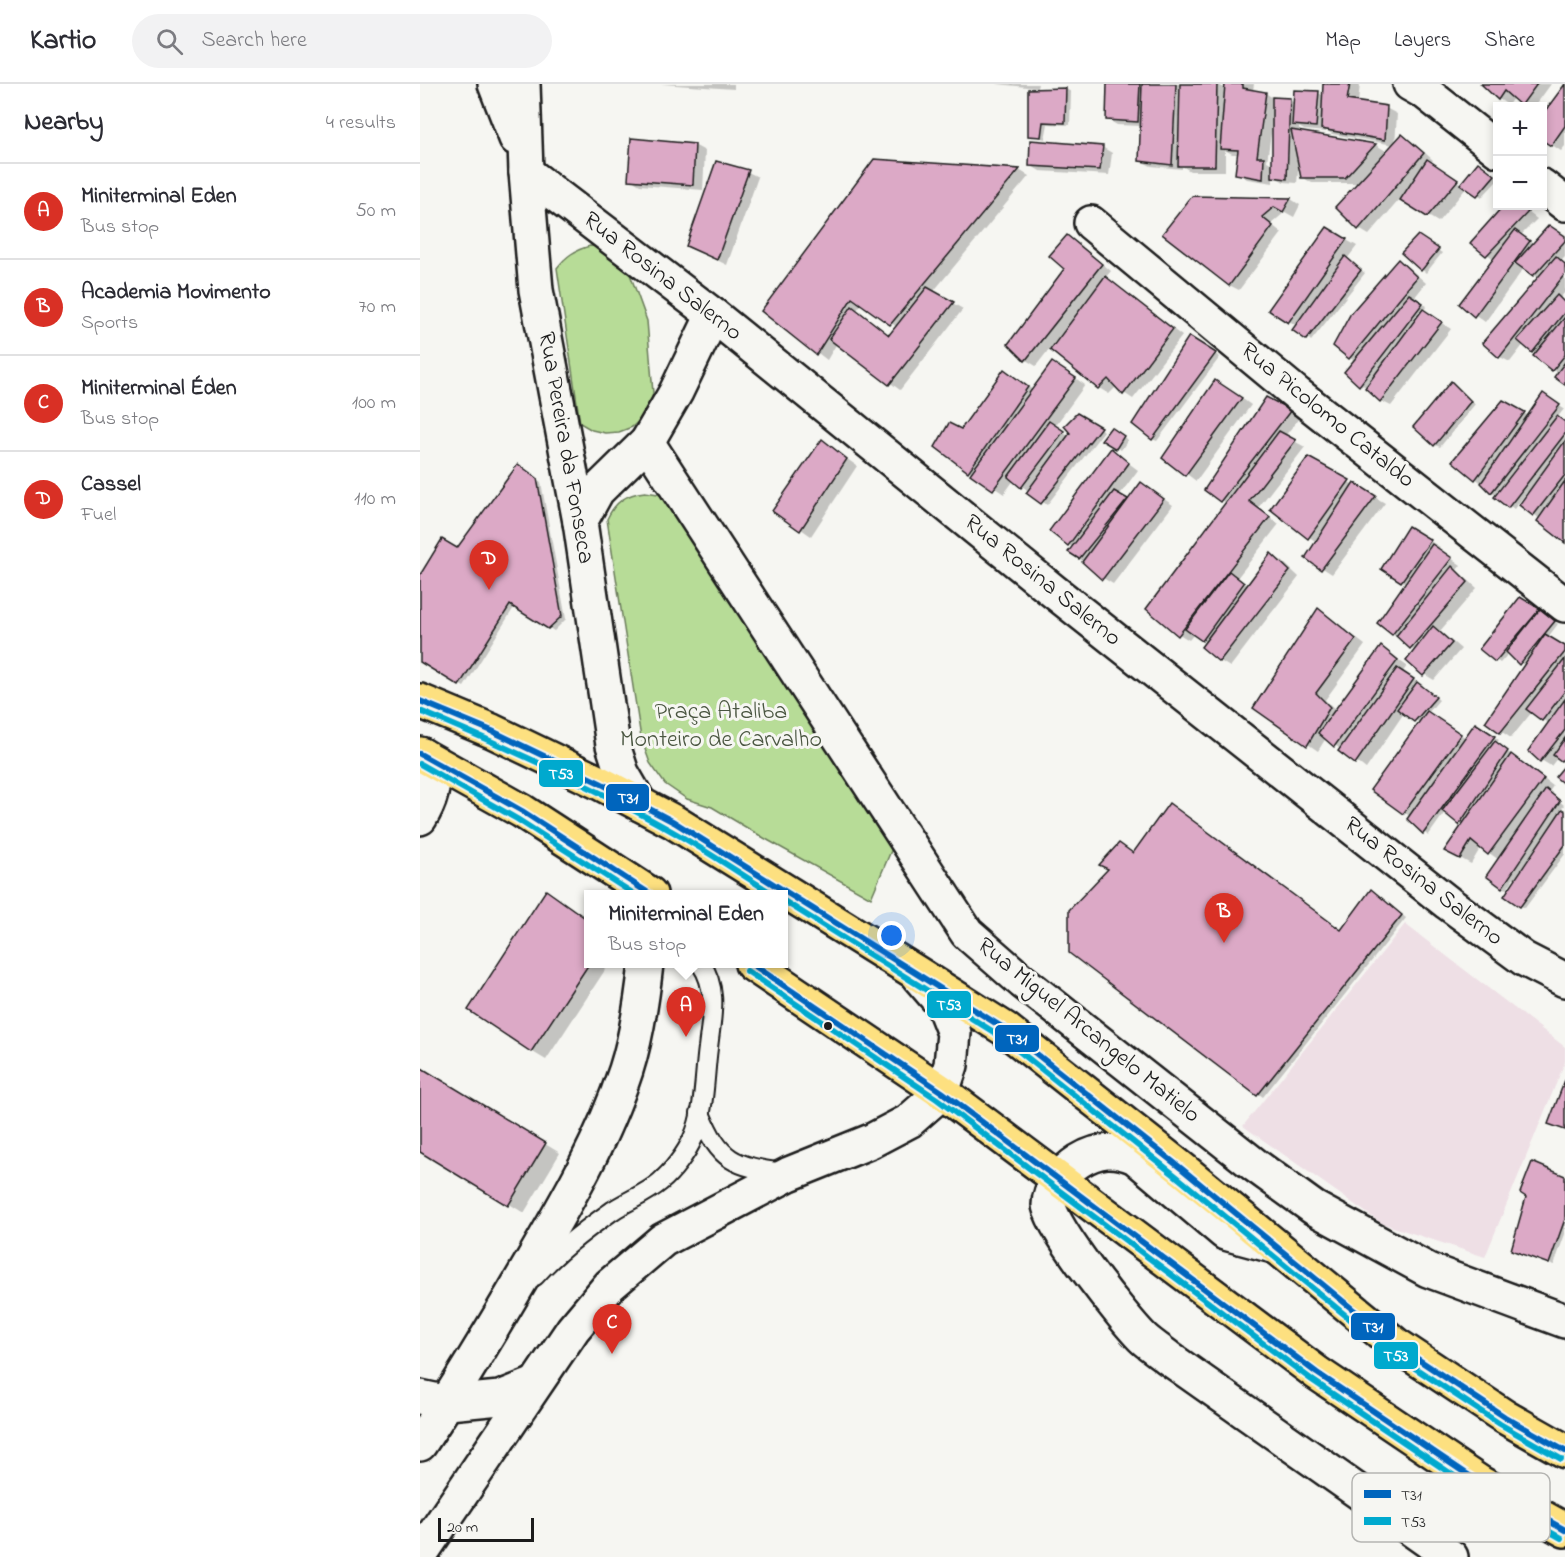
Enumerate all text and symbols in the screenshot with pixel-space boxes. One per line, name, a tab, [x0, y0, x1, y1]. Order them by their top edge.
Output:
search box	[132, 14, 552, 68]
text: Kartio	[30, 21, 96, 62]
icon: search	[153, 25, 186, 58]
text: Search here	[201, 25, 307, 57]
text: Map	[1325, 26, 1361, 56]
text: Layers	[1394, 26, 1451, 56]
text: Share	[1484, 26, 1535, 56]
map controls	[1493, 102, 1547, 210]
button: +	[1493, 102, 1547, 156]
text: Nearby	[24, 104, 103, 142]
text: 4 results	[326, 109, 396, 138]
button: −	[1493, 156, 1547, 210]
text: Miniterminal Eden	[81, 181, 237, 213]
text: A	[37, 197, 50, 226]
text: 50 m	[355, 197, 396, 226]
street label: Rua Rosina Salerno	[575, 204, 749, 350]
text: Bus stop	[81, 213, 159, 242]
text: Academia Movimento	[81, 277, 271, 309]
text: B	[37, 293, 50, 322]
text: 70 m	[359, 293, 396, 322]
text: Sports	[81, 309, 138, 338]
street label: Rua Pereira da Fonseca	[527, 329, 603, 567]
street label: Rua Picolomo Cataldo	[1232, 334, 1422, 498]
text: Miniterminal Éden	[81, 373, 237, 405]
text: C	[38, 389, 49, 418]
text: 100 m	[352, 389, 396, 418]
text: Bus stop	[81, 405, 159, 434]
text: Cassel	[81, 469, 141, 501]
text: D	[36, 485, 51, 514]
text: 110 m	[354, 485, 396, 514]
text: Fuel	[81, 501, 116, 530]
street label: Rua Rosina Salerno	[956, 506, 1128, 656]
pin: D	[470, 540, 508, 590]
park label: Praça Ataliba Monteiro de Carvalho	[620, 695, 822, 758]
line badge: T53	[538, 759, 584, 788]
text: T53	[549, 763, 574, 787]
line badge: T31	[605, 783, 650, 812]
text: T31	[618, 787, 639, 811]
street label: Rua Rosina Salerno	[1336, 809, 1510, 955]
popup	[584, 890, 788, 968]
pin: B	[1204, 894, 1244, 943]
text: Miniterminal Eden	[608, 899, 764, 931]
your location	[877, 921, 906, 950]
street label: Rua Miguel Arcangelo Matielo	[969, 930, 1207, 1132]
text: Bus stop	[608, 931, 686, 960]
pin: A	[666, 988, 706, 1037]
line badge: T53	[926, 990, 972, 1019]
text: T53	[937, 994, 962, 1018]
unlabelled marker	[822, 1020, 834, 1032]
line badge: T31	[994, 1024, 1040, 1053]
text: T31	[1007, 1028, 1028, 1052]
pin: C	[592, 1304, 632, 1354]
line badge: T31	[1350, 1312, 1396, 1341]
text: T31	[1363, 1316, 1384, 1340]
line badge: T53	[1373, 1341, 1419, 1370]
text: T53	[1384, 1345, 1409, 1369]
legend	[1352, 1473, 1550, 1542]
text: T31	[1401, 1484, 1422, 1508]
text: T53	[1401, 1511, 1426, 1535]
scale bar	[438, 1515, 534, 1542]
text: 20 m	[447, 1516, 478, 1540]

